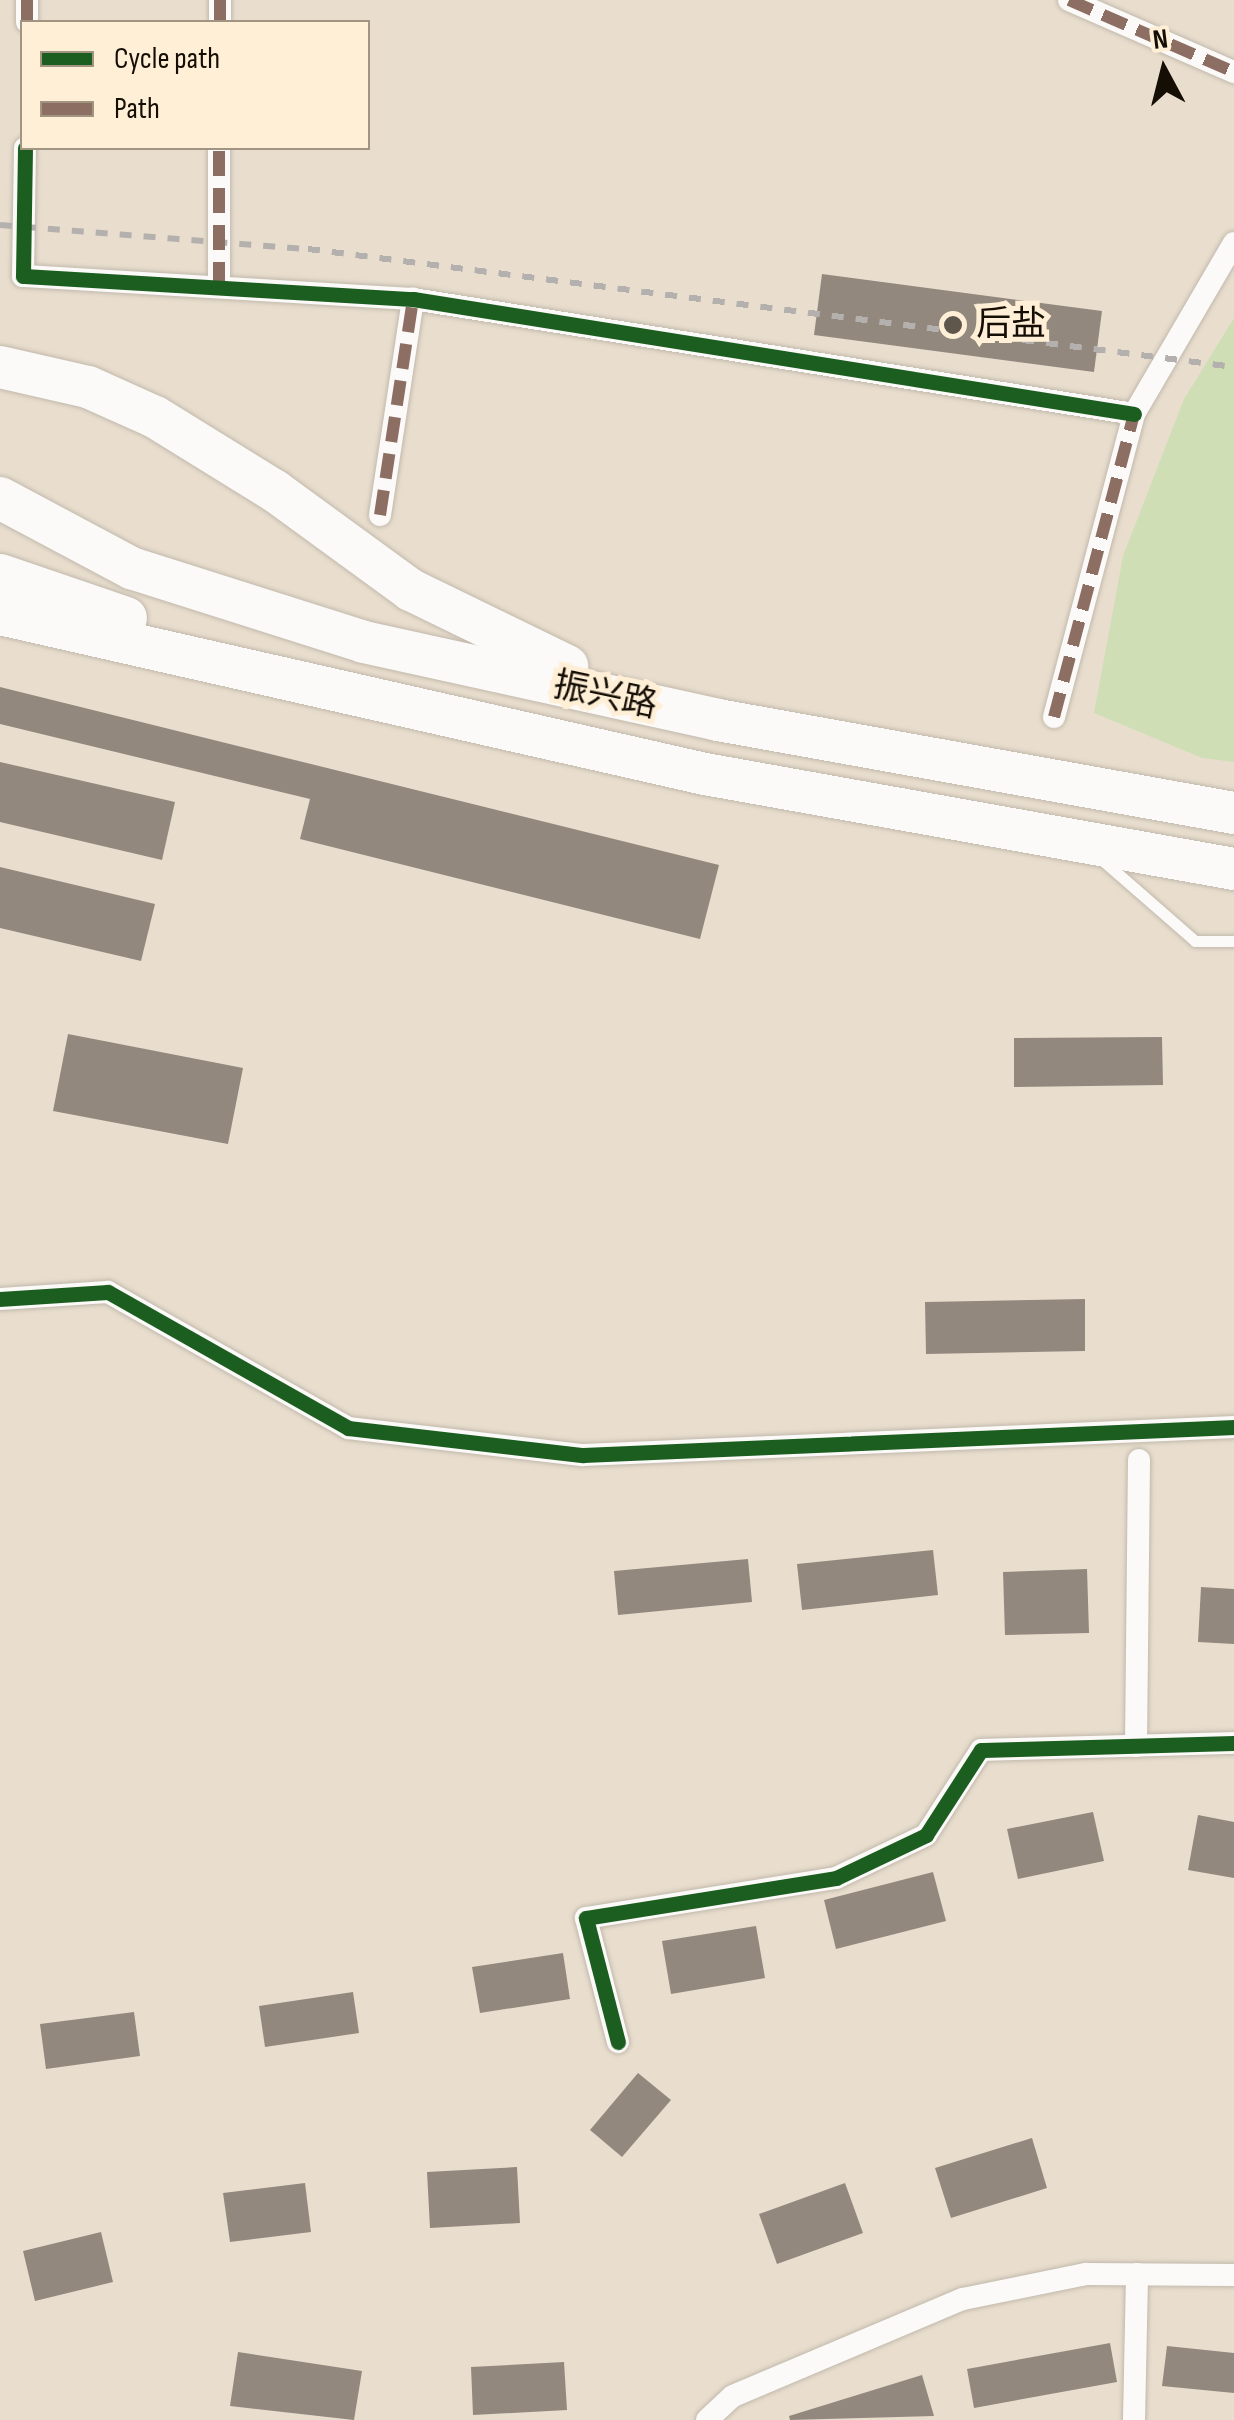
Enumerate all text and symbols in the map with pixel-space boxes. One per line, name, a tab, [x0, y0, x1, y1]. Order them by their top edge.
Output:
legend	[20, 20, 370, 150]
north arrow	[1114, 20, 1214, 120]
text: N	[1151, 22, 1170, 57]
text: Cycle path	[114, 41, 220, 77]
text: Path	[114, 91, 160, 127]
place label: 后盐	[976, 304, 1046, 346]
marker: 后盐	[940, 312, 966, 338]
street label: 振兴路	[549, 665, 661, 727]

